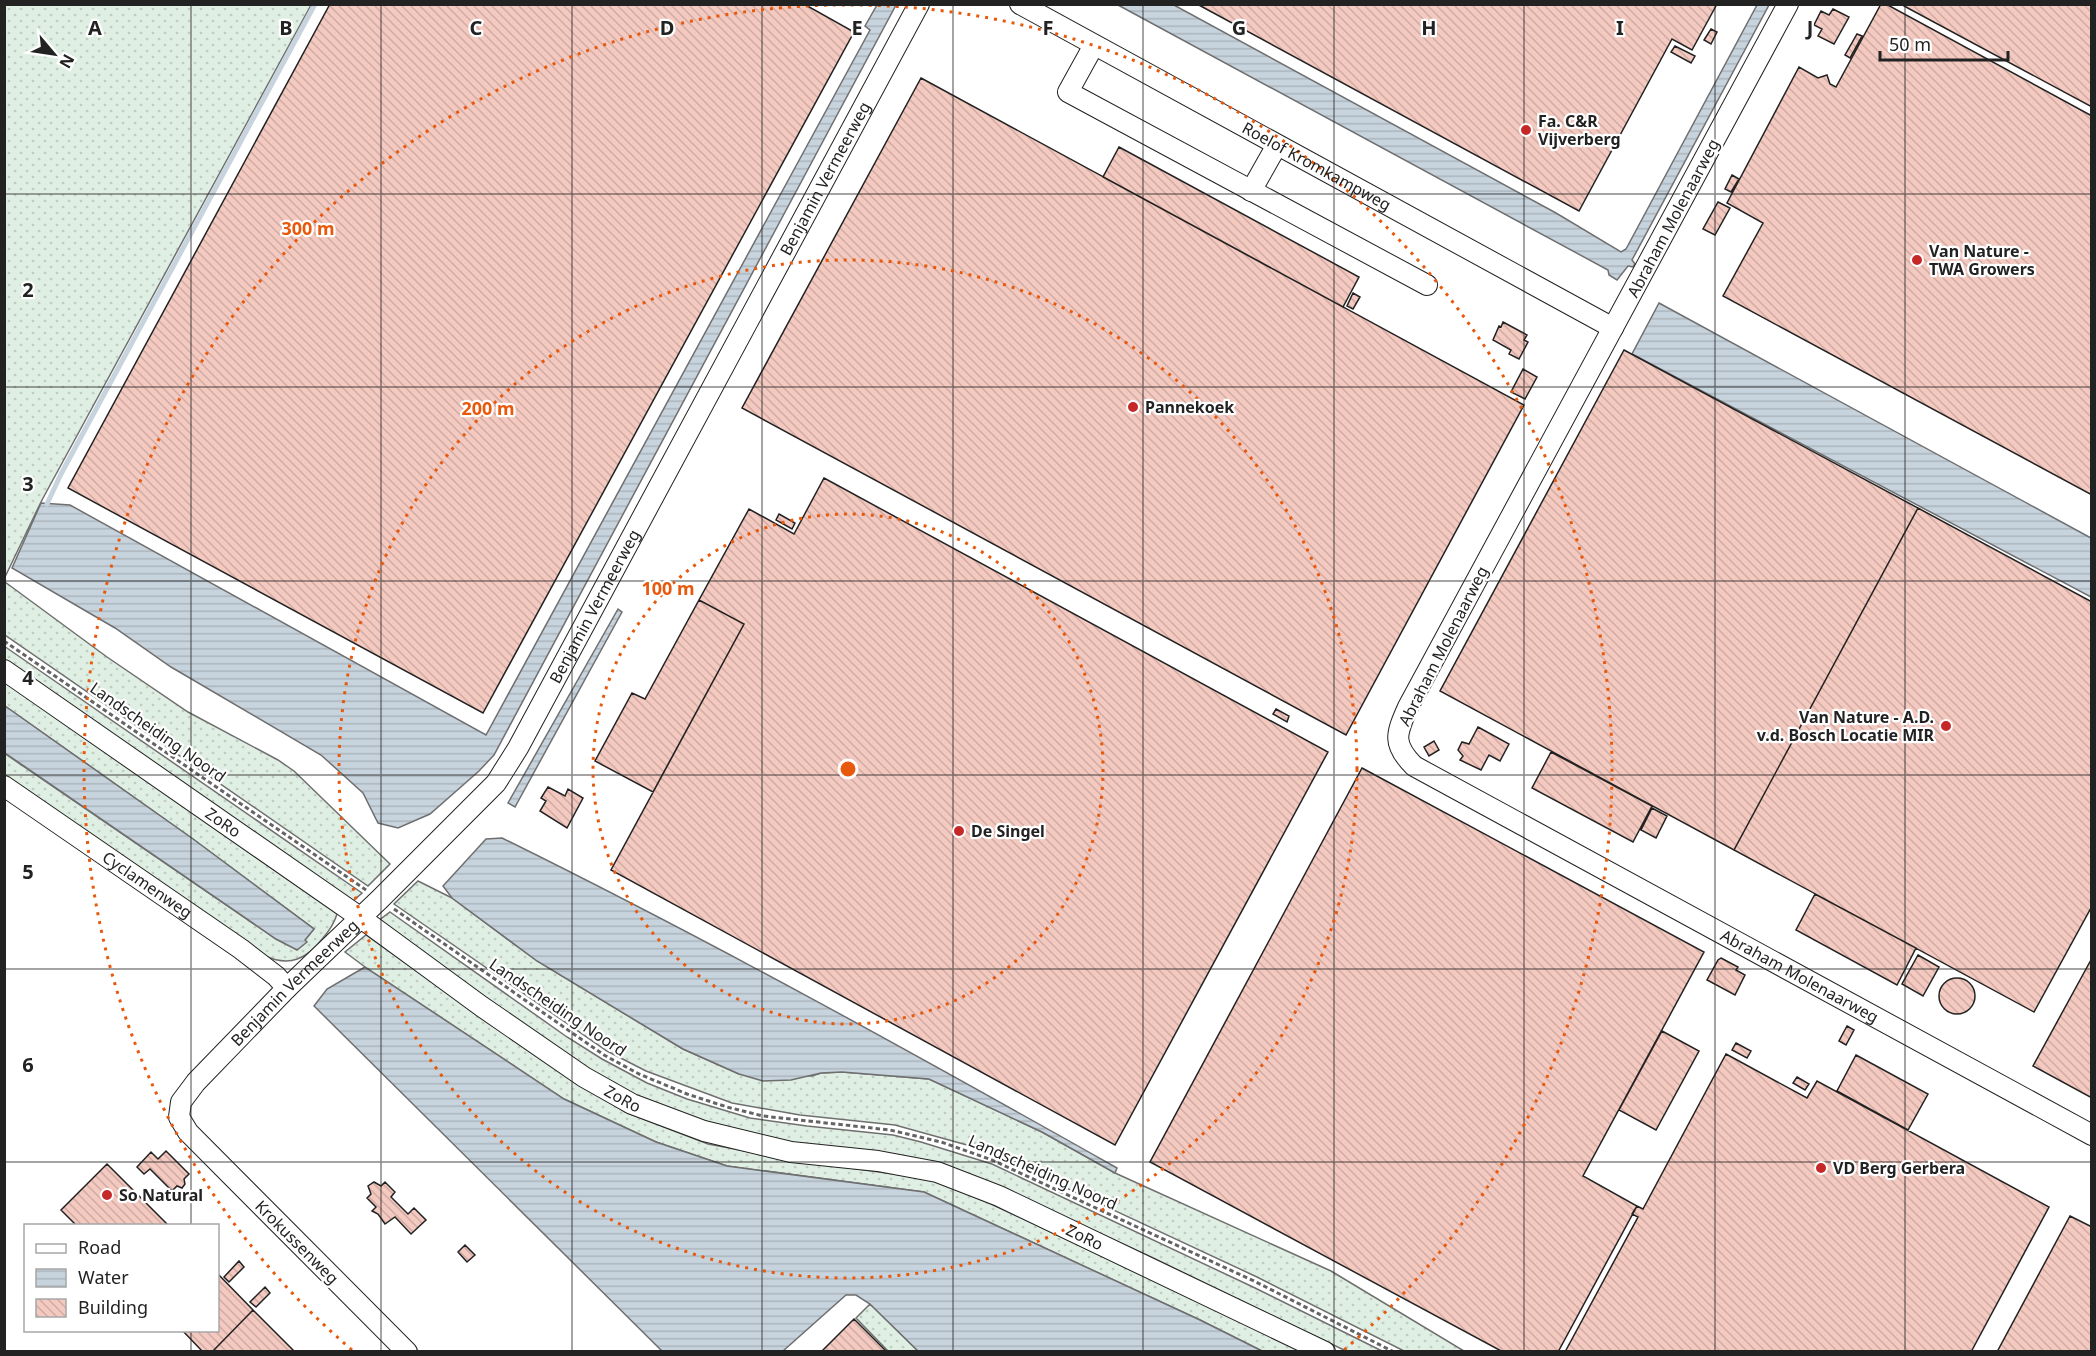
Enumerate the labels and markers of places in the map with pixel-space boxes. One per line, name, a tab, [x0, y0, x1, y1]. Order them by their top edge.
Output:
place label: Fa. C&R Vijverberg	[1538, 110, 1621, 150]
marker: Fa. C&R Vijverberg	[1519, 123, 1533, 137]
place label: Van Nature - TWA Growers	[1929, 240, 2035, 280]
marker: Van Nature - TWA Growers	[1910, 253, 1924, 267]
place label: Pannekoek	[1145, 396, 1234, 418]
marker: Pannekoek	[1126, 400, 1140, 414]
place label: Van Nature - A.D. v.d. Bosch Locatie MIR	[1757, 706, 1935, 746]
marker: Van Nature - A.D. v.d. Bosch Locatie MIR	[1939, 719, 1953, 733]
centre of rings	[838, 759, 858, 779]
place label: De Singel	[971, 820, 1045, 842]
marker: De Singel	[952, 824, 966, 838]
place label: VD Berg Gerbera	[1833, 1157, 1965, 1179]
marker: VD Berg Gerbera	[1814, 1161, 1828, 1175]
place label: So Natural	[119, 1184, 203, 1206]
marker: So Natural	[100, 1188, 114, 1202]

